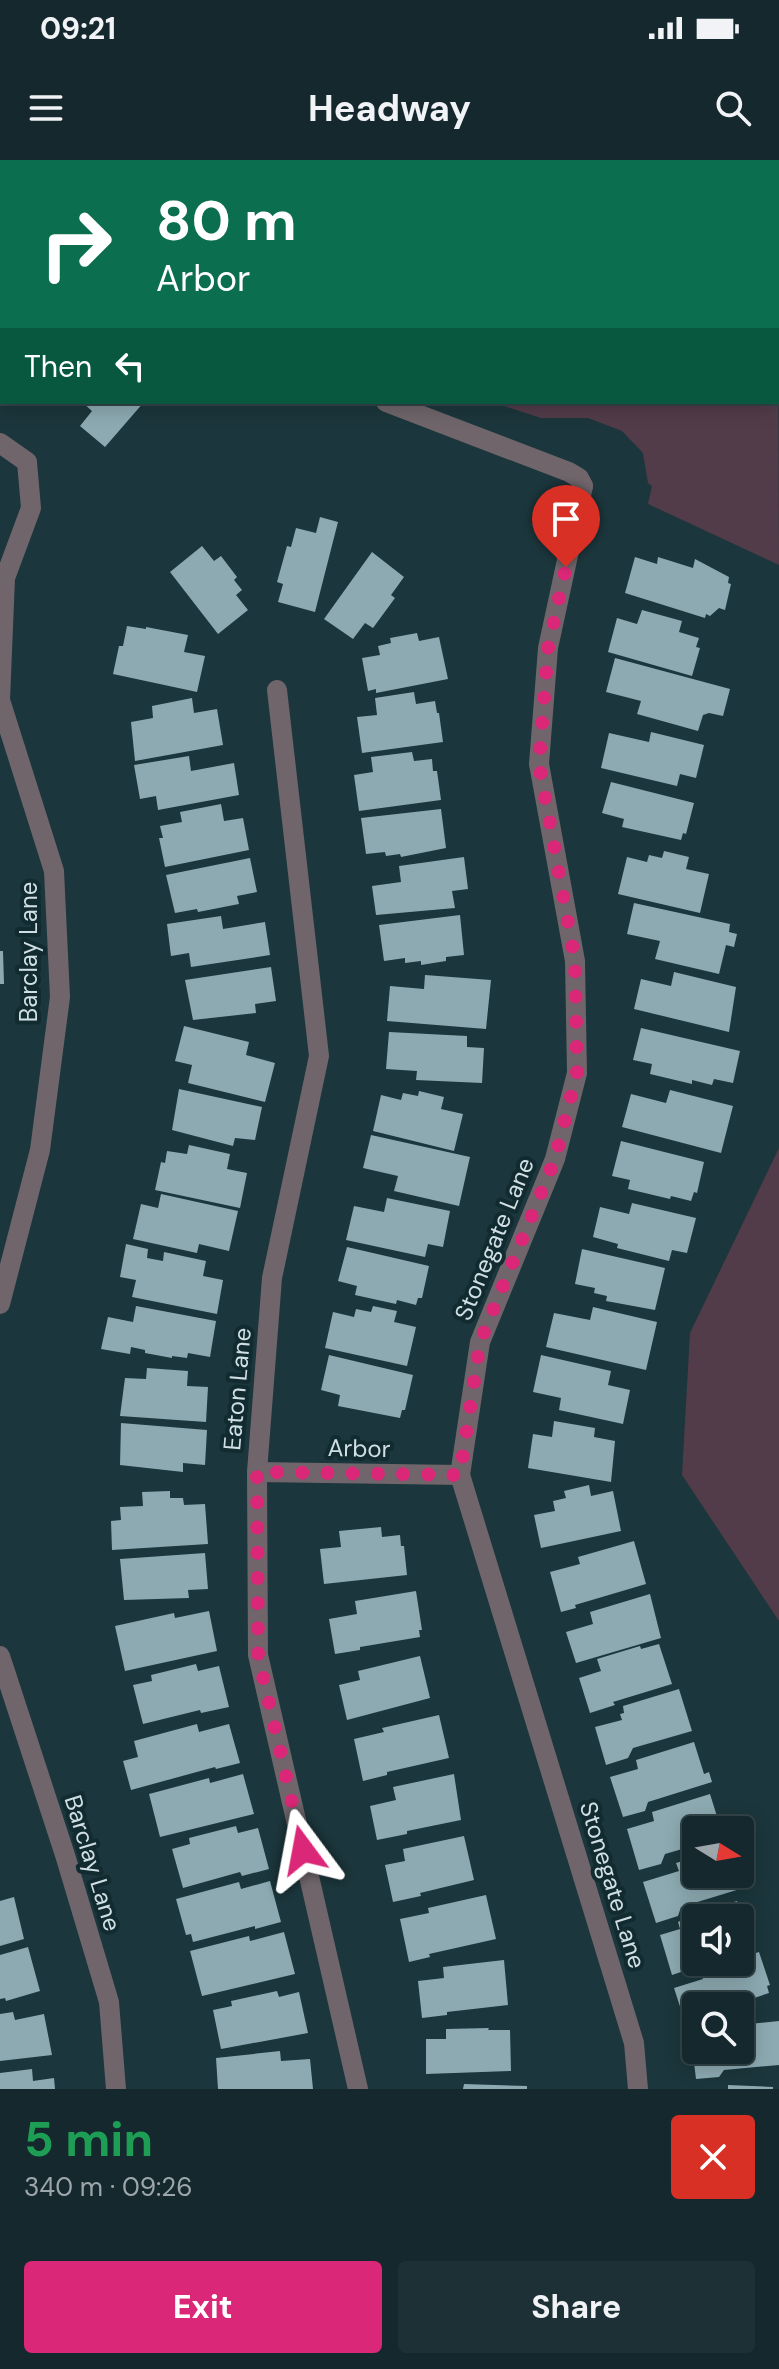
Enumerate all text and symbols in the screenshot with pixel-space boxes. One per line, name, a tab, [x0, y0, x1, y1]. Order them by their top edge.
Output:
text: 09:21	[40, 9, 116, 48]
text: Headway	[308, 85, 471, 132]
icon: menu	[24, 86, 68, 130]
icon: search	[711, 86, 755, 130]
text: 80 m	[156, 184, 297, 257]
icon: right	[24, 192, 128, 296]
text: Arbor	[156, 255, 250, 302]
icon: left	[108, 344, 152, 388]
text: Then	[24, 347, 92, 386]
pin	[532, 485, 600, 567]
icon: arrive	[544, 497, 588, 541]
street label: Barclay Lane	[13, 882, 44, 1022]
street label: Stonegate Lane	[447, 1153, 541, 1325]
street label: Eaton Lane	[216, 1326, 258, 1452]
street label: Arbor	[327, 1432, 391, 1464]
street label: Barclay Lane	[58, 1791, 128, 1935]
street label: Stonegate Lane	[573, 1798, 653, 1972]
position arrow	[261, 1808, 345, 1892]
north arrow	[682, 1816, 754, 1888]
map controls	[682, 1816, 754, 2064]
button: sound	[682, 1904, 754, 1976]
button: search	[682, 1992, 754, 2064]
text: 5 min	[24, 2108, 153, 2171]
button: close	[671, 2115, 755, 2199]
text: 340 m · 09:26	[24, 2170, 193, 2204]
button: Exit	[24, 2261, 382, 2353]
button: Share	[398, 2261, 755, 2353]

